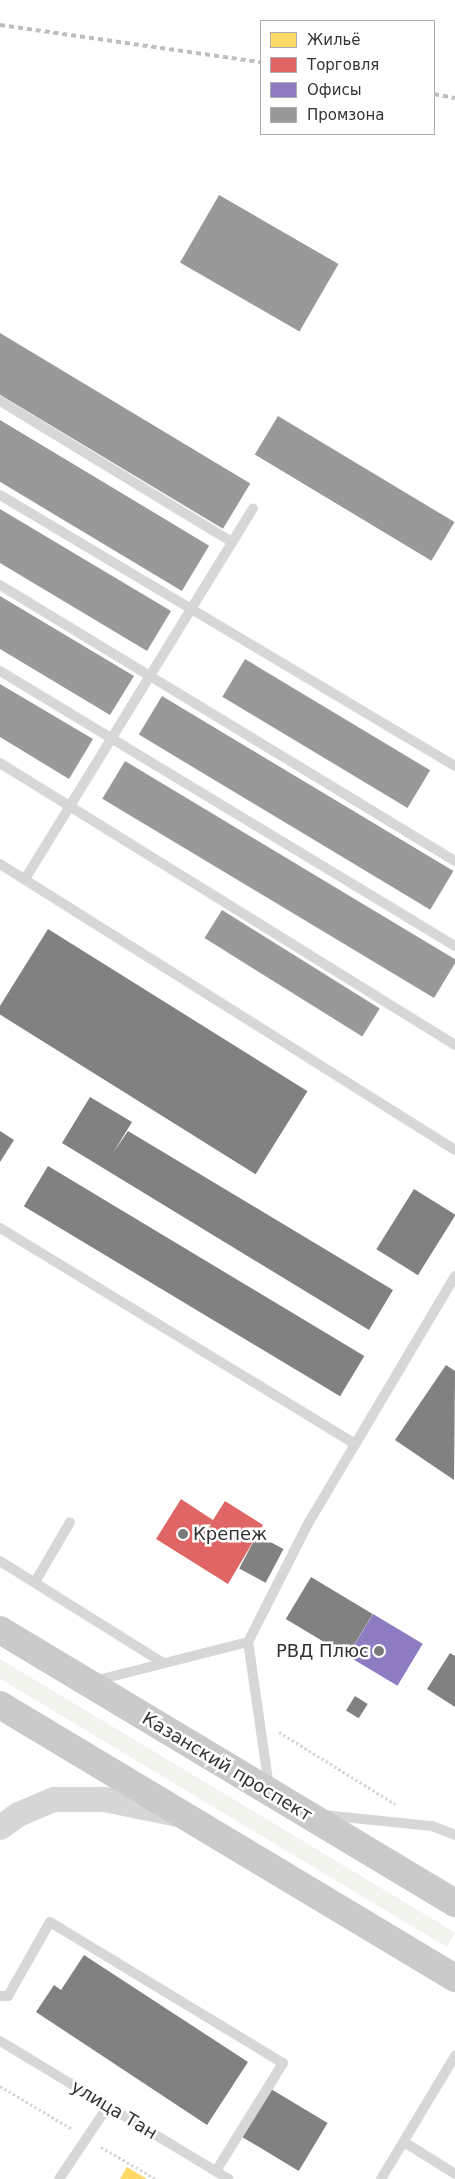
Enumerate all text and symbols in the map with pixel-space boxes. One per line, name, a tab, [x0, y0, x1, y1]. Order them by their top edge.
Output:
legend	[260, 20, 435, 135]
text: Жильё	[307, 31, 361, 49]
text: Торговля	[307, 56, 379, 74]
text: Офисы	[307, 81, 361, 99]
text: Промзона	[307, 106, 384, 124]
place label: Крепеж	[193, 1523, 267, 1545]
marker: Крепеж	[177, 1528, 189, 1540]
place label: РВД Плюс	[276, 1640, 369, 1662]
marker: РВД Плюс	[373, 1645, 385, 1657]
street label: Казанский проспект	[138, 1708, 316, 1826]
street label: улица Тан	[67, 2076, 161, 2144]

